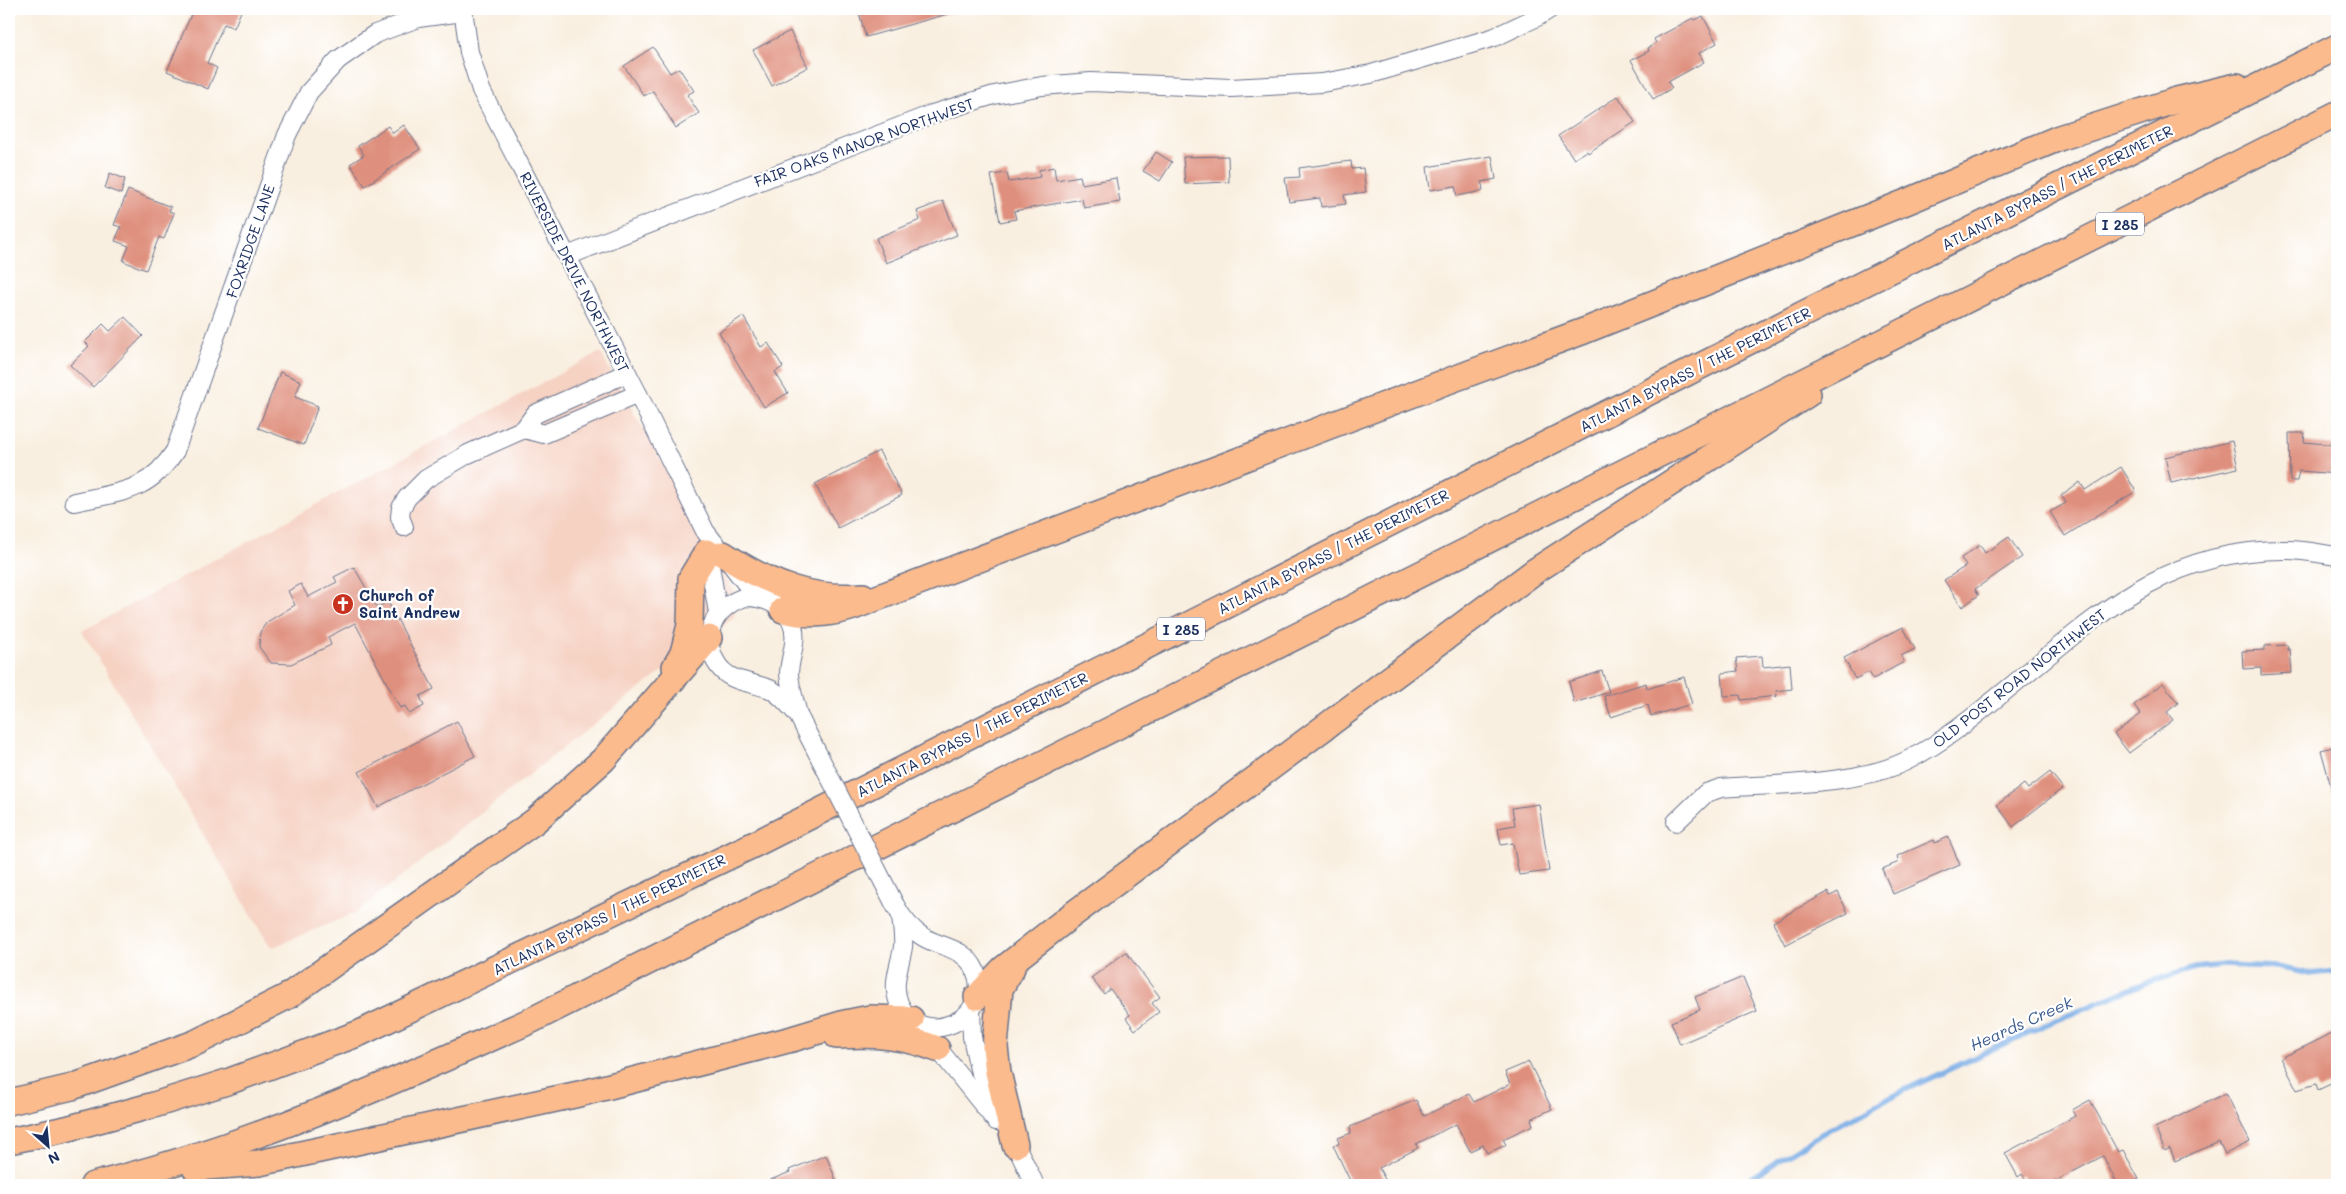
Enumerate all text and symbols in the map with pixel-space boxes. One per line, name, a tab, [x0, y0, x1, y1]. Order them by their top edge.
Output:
street label: FAIR OAKS MANOR NORTHWEST	[751, 93, 977, 191]
street label: ATLANTA BYPASS / THE PERIMETER	[1938, 120, 2176, 254]
street label: RIVERSIDE DRIVE NORTHWEST	[516, 168, 634, 376]
street label: FOXRIDGE LANE	[221, 181, 279, 301]
road number: I 285	[2096, 212, 2144, 235]
street label: ATLANTA BYPASS / THE PERIMETER	[1576, 302, 1814, 436]
street label: ATLANTA BYPASS / THE PERIMETER	[1214, 484, 1452, 618]
place label: Church of Saint Andrew	[359, 585, 460, 622]
church icon: Church of Saint Andrew	[331, 592, 355, 616]
street label: OLD POST ROAD NORTHWEST	[1928, 604, 2110, 752]
road number: I 285	[1157, 618, 1205, 640]
street label: ATLANTA BYPASS / THE PERIMETER	[853, 667, 1091, 801]
street label: ATLANTA BYPASS / THE PERIMETER	[489, 849, 729, 979]
water label: Heards Creek	[1966, 991, 2076, 1055]
north arrow	[22, 1122, 72, 1172]
text: N	[45, 1147, 63, 1169]

